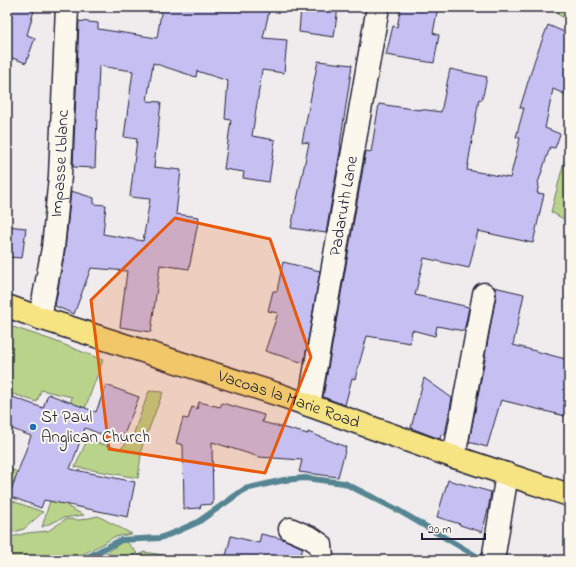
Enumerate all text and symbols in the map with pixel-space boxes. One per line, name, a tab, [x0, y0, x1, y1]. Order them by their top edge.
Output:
street label: Impasse Lblanc	[44, 109, 75, 218]
street label: Padaruth Lane	[323, 154, 365, 258]
street label: Vacoas la Marie Road	[214, 363, 364, 435]
place label: St Paul Anglican Church	[41, 405, 150, 452]
marker: St Paul Anglican Church	[28, 422, 38, 432]
scale bar	[422, 515, 485, 541]
text: 20 m	[428, 521, 451, 539]

